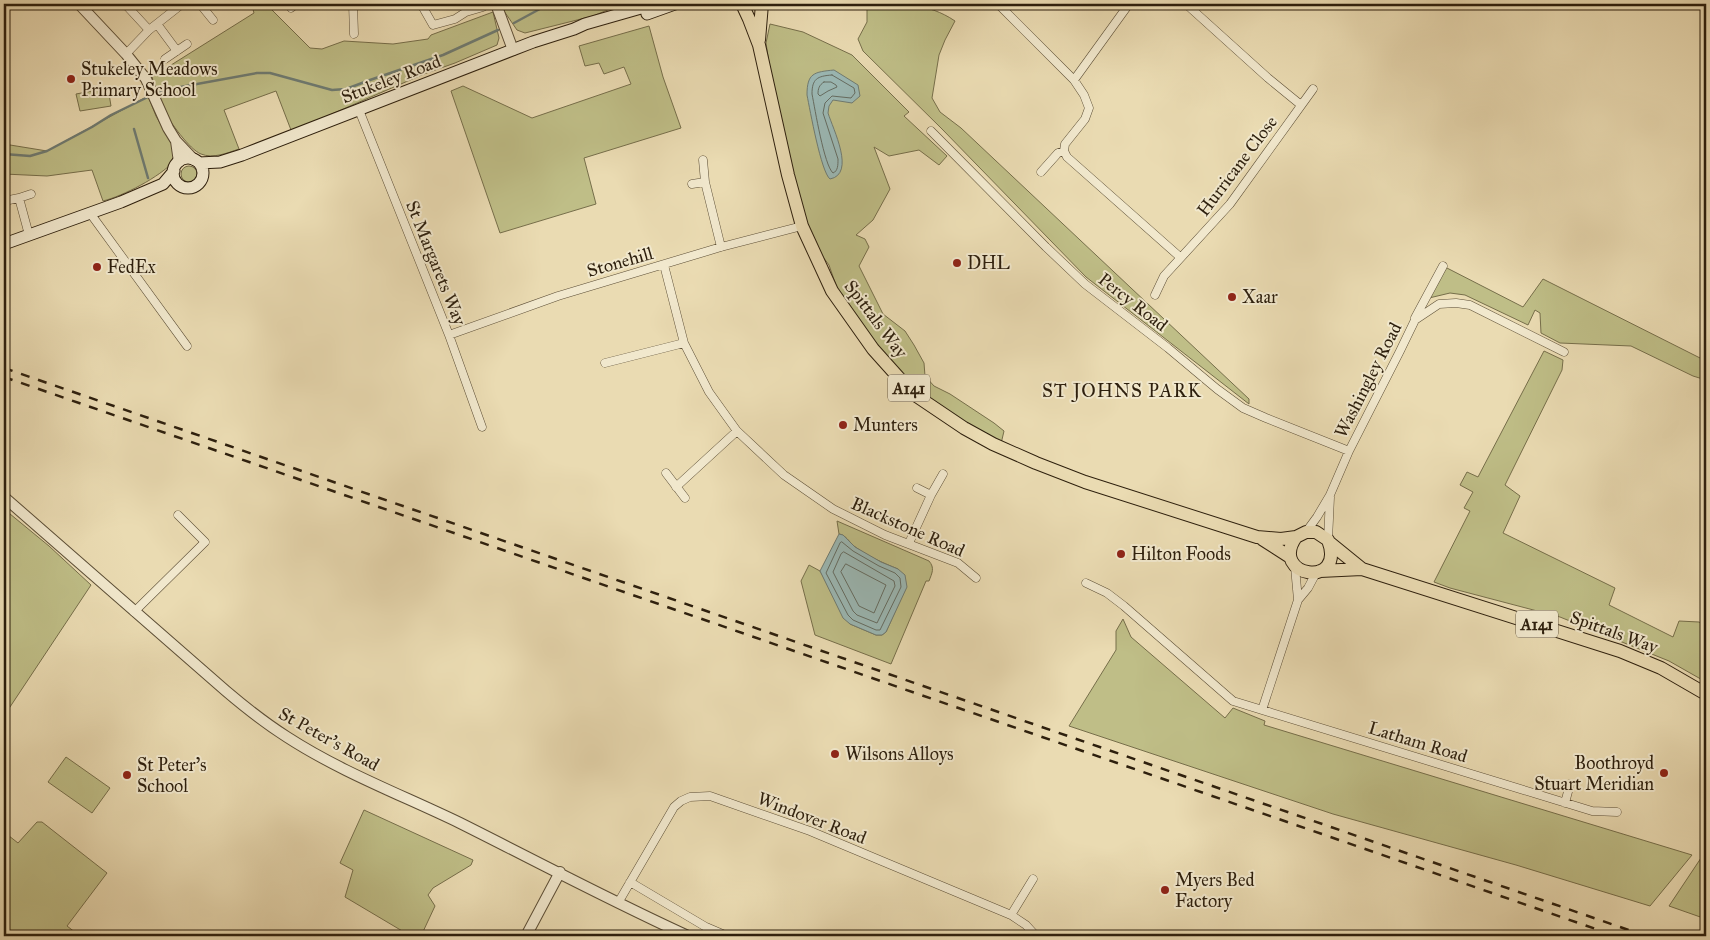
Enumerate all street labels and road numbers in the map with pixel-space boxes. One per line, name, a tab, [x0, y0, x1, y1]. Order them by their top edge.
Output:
street label: Stukeley Road	[338, 50, 444, 108]
street label: Hurricane Close	[1192, 111, 1282, 221]
street label: St Margarets Way	[400, 197, 471, 329]
street label: Stonehill	[584, 242, 656, 282]
street label: Percy Road	[1094, 268, 1172, 336]
street label: Spittals Way	[840, 276, 913, 363]
street label: Washingley Road	[1330, 319, 1407, 442]
road number: A141	[888, 374, 930, 402]
street label: Blackstone Road	[848, 492, 968, 562]
street label: Spittals Way	[1567, 606, 1661, 658]
road number: A141	[1516, 610, 1558, 638]
street label: St Peter's Road	[275, 702, 383, 776]
street label: Latham Road	[1366, 717, 1470, 767]
street label: Windover Road	[754, 787, 870, 849]

